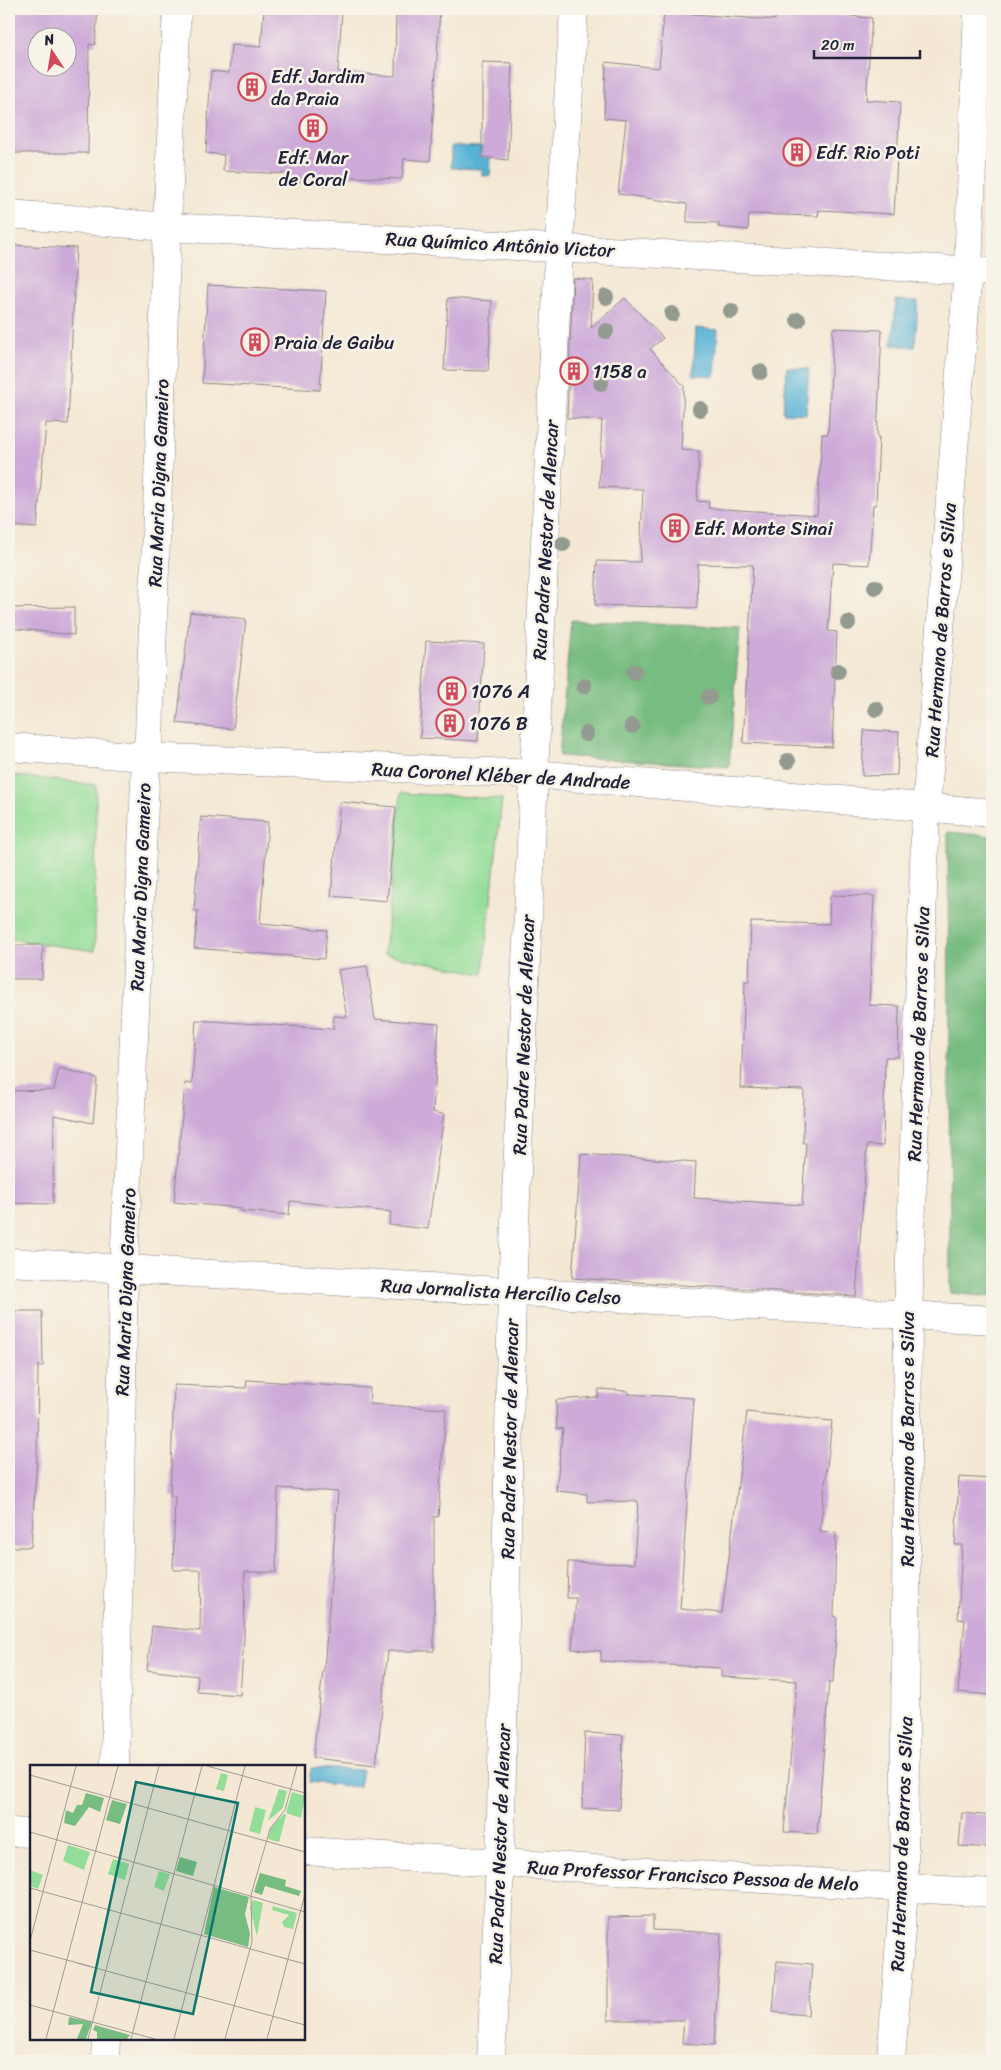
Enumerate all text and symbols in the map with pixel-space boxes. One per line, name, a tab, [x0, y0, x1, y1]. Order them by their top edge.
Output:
text: N	[41, 26, 57, 53]
north arrow	[28, 28, 78, 78]
scale bar	[814, 28, 920, 60]
text: 20 m	[821, 32, 855, 58]
place label: Edf. Jardim da Praia	[271, 60, 365, 115]
building icon: Edf. Jardim da Praia	[237, 72, 267, 102]
building icon: Edf. Mar de Coral	[298, 113, 328, 143]
place label: Edf. Rio Poti	[816, 136, 920, 169]
building icon: Edf. Rio Poti	[782, 137, 812, 167]
place label: Edf. Mar de Coral	[278, 141, 350, 196]
street label: Rua Químico Antônio Victor	[385, 222, 617, 267]
place label: Praia de Gaibu	[274, 326, 394, 359]
building icon: Praia de Gaibu	[240, 327, 270, 357]
place label: 1158 a	[593, 355, 647, 388]
building icon: 1158 a	[559, 356, 589, 386]
street label: Rua Maria Digna Gameiro	[138, 378, 179, 588]
street label: Rua Padre Nestor de Alencar	[523, 418, 568, 661]
street label: Rua Hermano de Barros e Silva	[915, 501, 966, 758]
place label: Edf. Monte Sinai	[694, 512, 833, 545]
building icon: Edf. Monte Sinai	[660, 513, 690, 543]
place label: 1076 A	[471, 675, 530, 708]
building icon: 1076 A	[437, 676, 467, 706]
place label: 1076 B	[469, 707, 528, 740]
building icon: 1076 B	[435, 708, 465, 738]
street label: Rua Coronel Kléber de Andrade	[371, 752, 631, 799]
street label: Rua Maria Digna Gameiro	[120, 782, 161, 992]
street label: Rua Hermano de Barros e Silva	[898, 905, 939, 1162]
street label: Rua Padre Nestor de Alencar	[503, 913, 544, 1156]
street label: Rua Maria Digna Gameiro	[105, 1187, 146, 1397]
street label: Rua Jornalista Hercílio Celso	[380, 1269, 622, 1314]
street label: Rua Hermano de Barros e Silva	[891, 1311, 924, 1567]
street label: Rua Padre Nestor de Alencar	[491, 1317, 528, 1559]
street label: Rua Hermano de Barros e Silva	[881, 1715, 922, 1972]
street label: Rua Padre Nestor de Alencar	[479, 1722, 520, 1965]
inset map	[30, 1765, 305, 2040]
street label: Rua Professor Francisco Pessoa de Melo	[526, 1850, 860, 1901]

